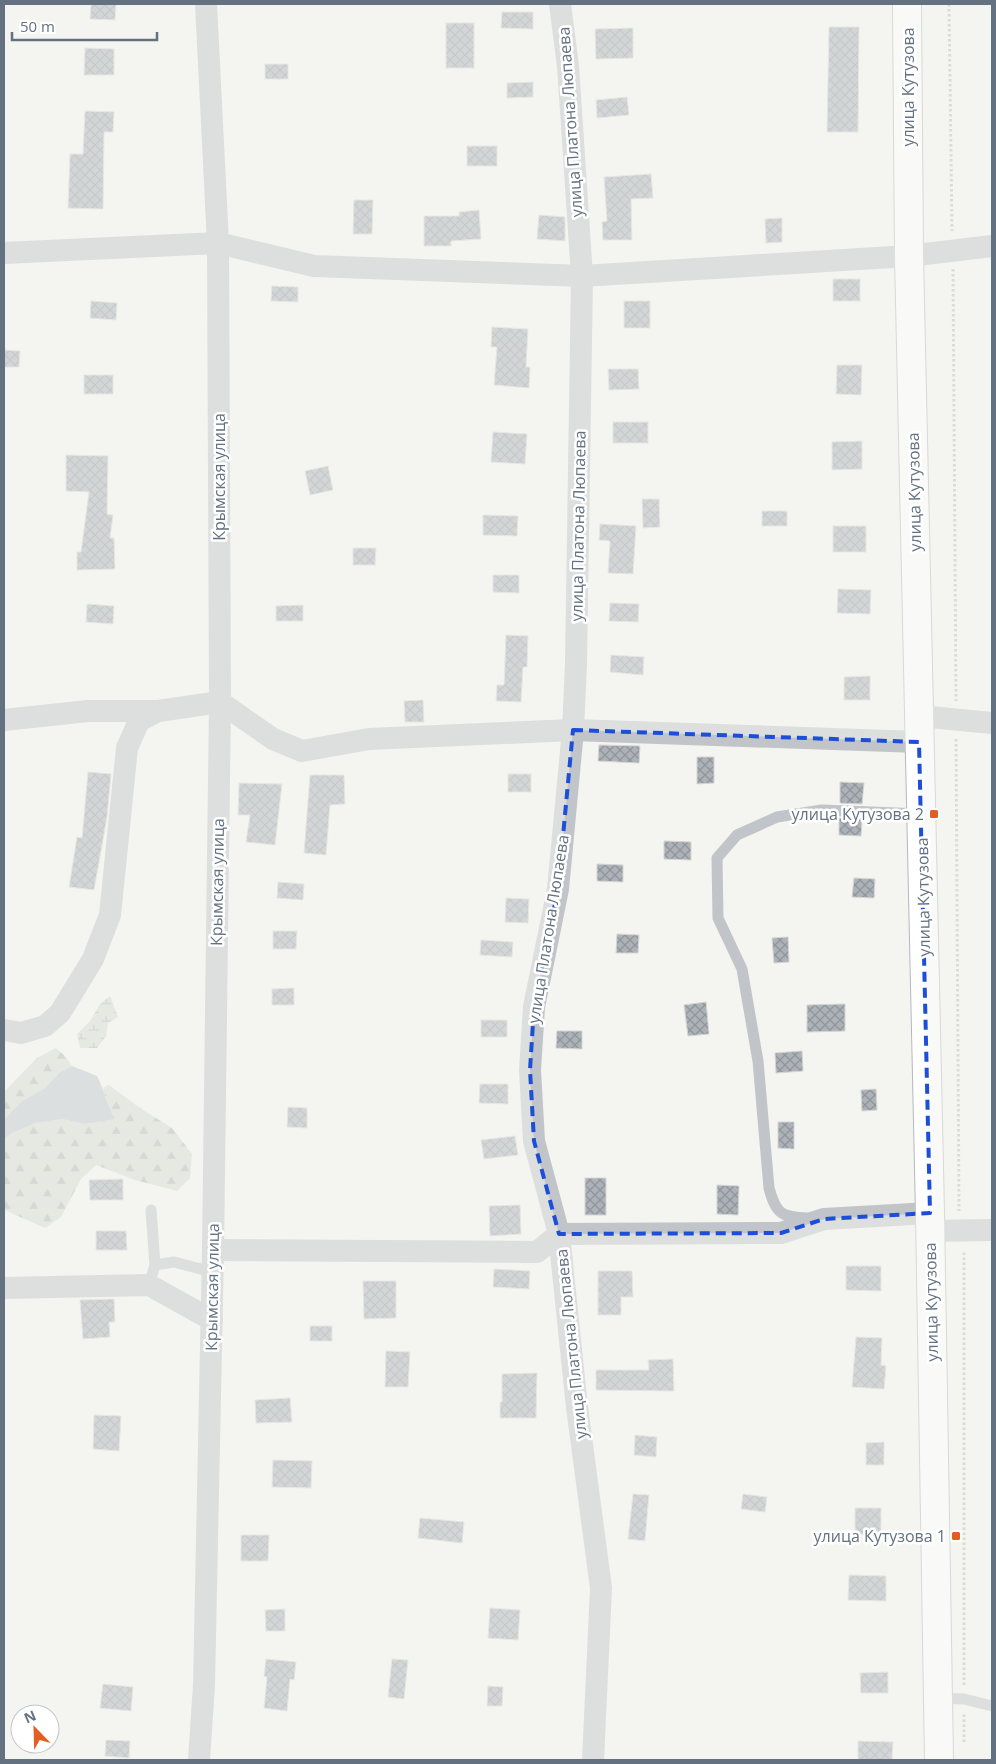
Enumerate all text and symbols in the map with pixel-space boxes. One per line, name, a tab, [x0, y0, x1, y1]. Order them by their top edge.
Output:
scale bar	[12, 10, 158, 42]
text: 50 m	[20, 16, 55, 36]
street label: улица Платона Люпаева	[552, 26, 588, 218]
street label: улица Кутузова	[897, 27, 919, 147]
street label: Крымская улица	[208, 413, 230, 541]
street label: улица Платона Люпаева	[565, 430, 591, 622]
street label: улица Кутузова	[902, 432, 926, 552]
place label: улица Кутузова 2	[792, 803, 924, 825]
marker: улица Кутузова 2	[928, 808, 940, 820]
street label: Крымская улица	[205, 818, 229, 946]
street label: улица Платона Люпаева	[522, 833, 574, 1025]
street label: улица Кутузова	[911, 837, 935, 957]
street label: Крымская улица	[200, 1223, 224, 1351]
street label: улица Кутузова	[919, 1242, 943, 1362]
street label: улица Платона Люпаева	[550, 1248, 592, 1440]
place label: улица Кутузова 1	[814, 1525, 946, 1547]
marker: улица Кутузова 1	[950, 1530, 962, 1542]
north arrow	[10, 1704, 60, 1754]
text: N	[21, 1706, 39, 1728]

